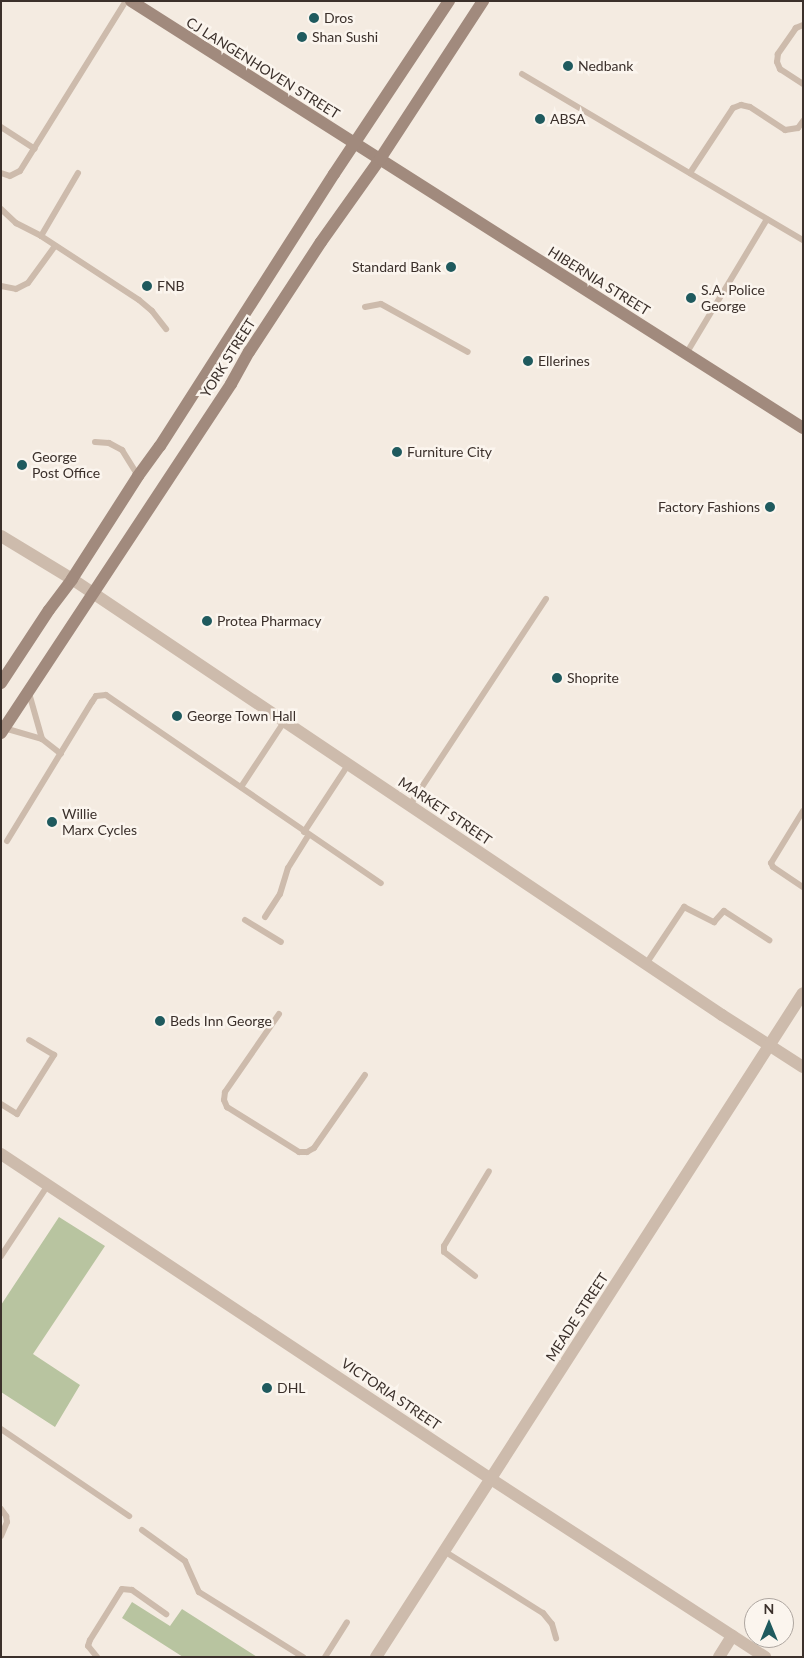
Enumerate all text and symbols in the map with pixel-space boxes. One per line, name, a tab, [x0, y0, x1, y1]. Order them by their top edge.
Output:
place label: Dros	[324, 10, 353, 26]
marker: Dros	[308, 12, 320, 24]
street label: CJ LANGENHOVEN STREET	[183, 14, 343, 122]
place label: Shan Sushi	[312, 29, 378, 45]
marker: Shan Sushi	[296, 31, 308, 43]
place label: Nedbank	[578, 58, 633, 74]
marker: Nedbank	[562, 60, 574, 72]
place label: ABSA	[550, 111, 585, 127]
marker: ABSA	[534, 113, 546, 125]
street label: HIBERNIA STREET	[545, 243, 653, 319]
place label: Standard Bank	[352, 259, 441, 275]
marker: Standard Bank	[445, 261, 457, 273]
place label: FNB	[157, 278, 185, 294]
marker: FNB	[141, 280, 153, 292]
place label: S.A. Police George	[701, 282, 765, 314]
marker: S.A. Police George	[685, 292, 697, 304]
street label: YORK STREET	[197, 315, 259, 401]
place label: Ellerines	[538, 353, 590, 369]
marker: Ellerines	[522, 355, 534, 367]
place label: Furniture City	[407, 444, 492, 460]
marker: Furniture City	[391, 446, 403, 458]
place label: George Post Office	[32, 449, 100, 482]
marker: George Post Office	[16, 459, 28, 471]
place label: Factory Fashions	[658, 499, 760, 515]
marker: Factory Fashions	[764, 501, 776, 513]
place label: Protea Pharmacy	[217, 613, 321, 629]
marker: Protea Pharmacy	[201, 615, 213, 627]
place label: Shoprite	[567, 670, 619, 686]
marker: Shoprite	[551, 672, 563, 684]
place label: George Town Hall	[187, 708, 296, 724]
marker: George Town Hall	[171, 710, 183, 722]
street label: MARKET STREET	[395, 773, 495, 849]
place label: Willie Marx Cycles	[62, 806, 137, 839]
marker: Willie Marx Cycles	[46, 816, 58, 828]
place label: Beds Inn George	[170, 1013, 272, 1029]
marker: Beds Inn George	[154, 1015, 166, 1027]
street label: MEADE STREET	[542, 1270, 612, 1364]
street label: VICTORIA STREET	[338, 1354, 444, 1434]
place label: DHL	[277, 1380, 306, 1396]
marker: DHL	[261, 1382, 273, 1394]
north arrow	[744, 1598, 794, 1648]
text: N	[764, 1600, 774, 1617]

